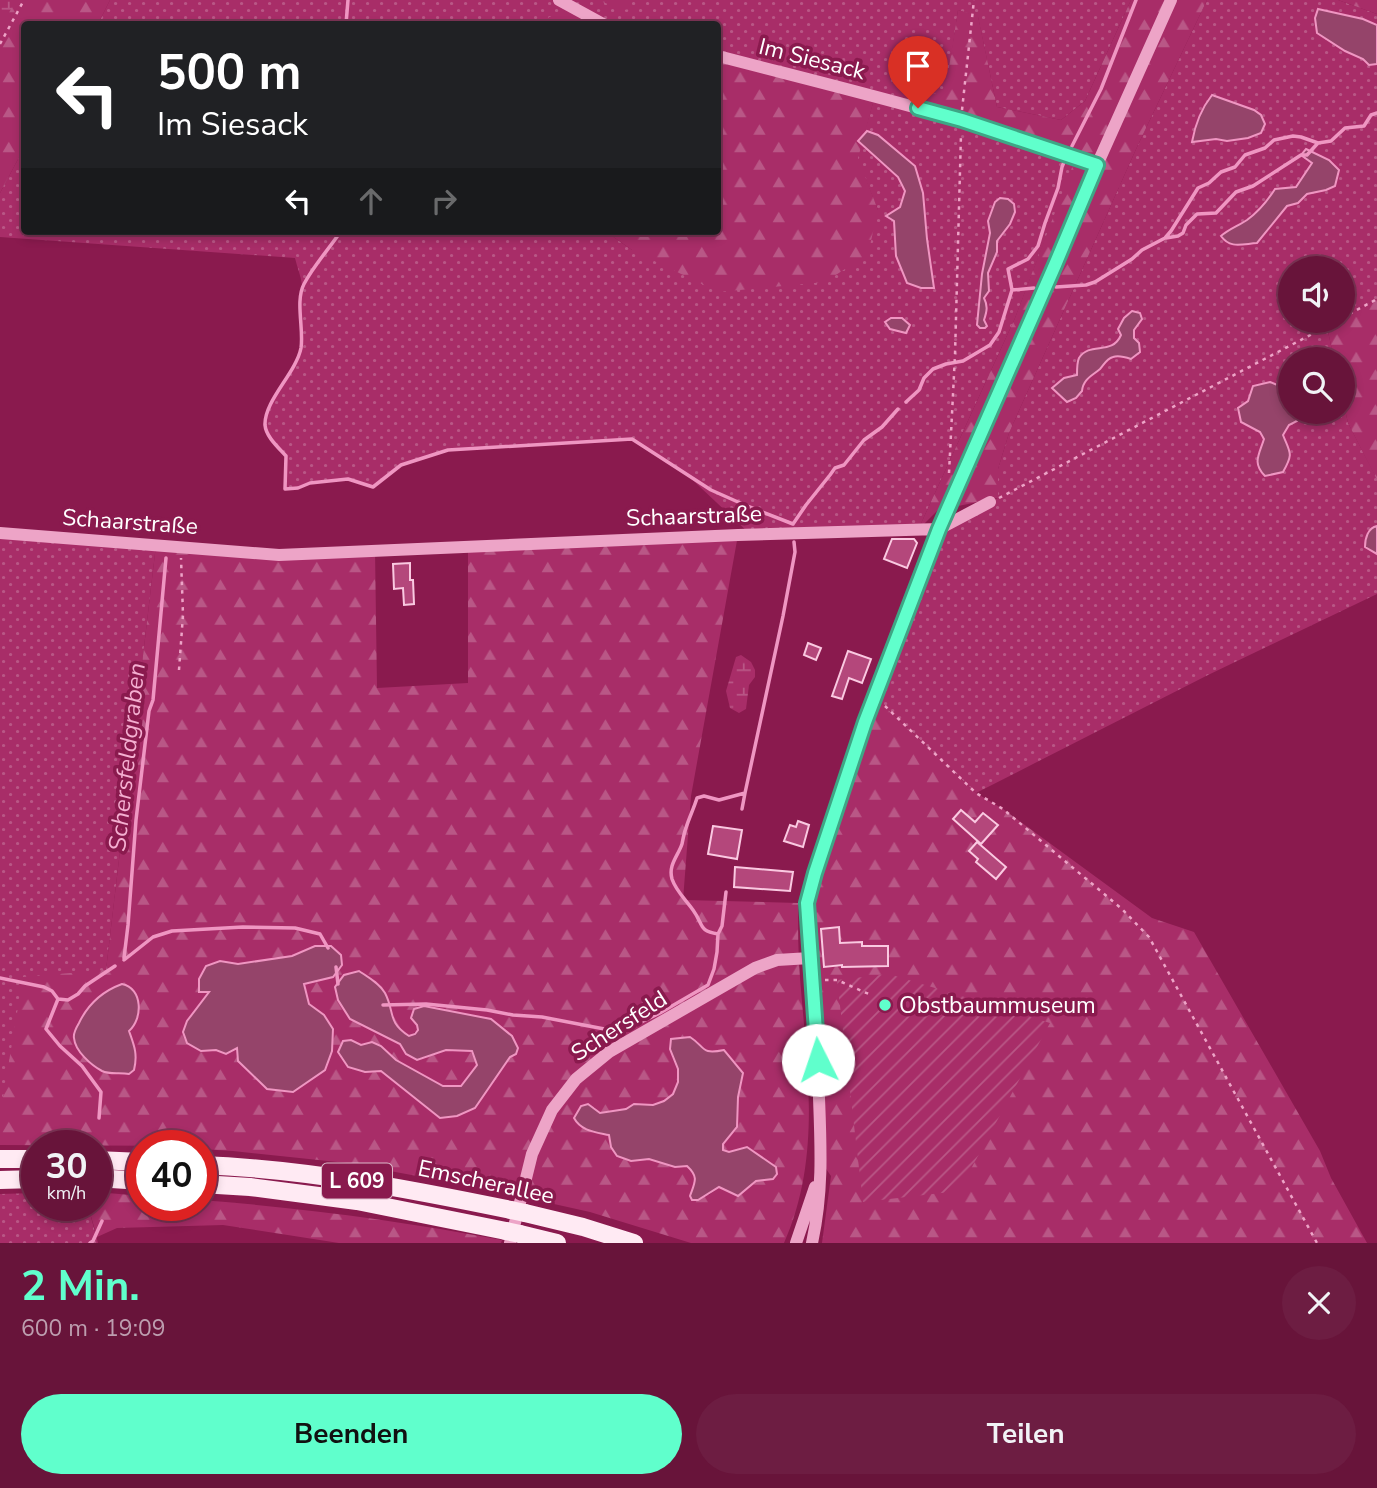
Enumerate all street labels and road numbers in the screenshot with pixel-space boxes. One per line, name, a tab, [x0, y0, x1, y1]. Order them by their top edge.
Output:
street label: Im Siesack	[756, 31, 869, 87]
street label: Schaarstraße	[625, 498, 763, 534]
street label: Schaarstraße	[61, 502, 199, 542]
street label: Schersfeld	[565, 983, 673, 1069]
street label: Emscherallee	[415, 1152, 557, 1212]
road number: L 609	[322, 1164, 392, 1198]

